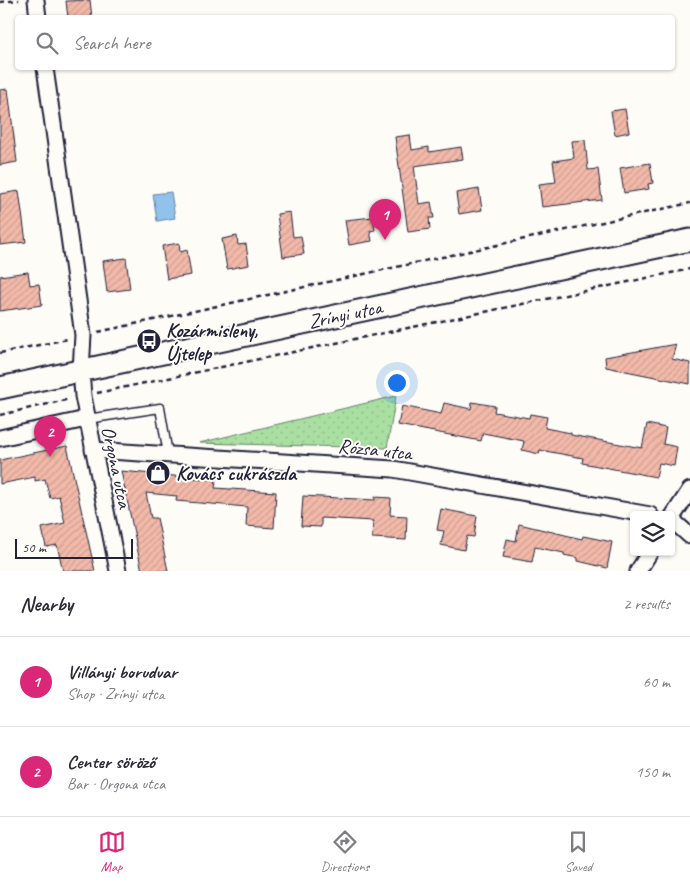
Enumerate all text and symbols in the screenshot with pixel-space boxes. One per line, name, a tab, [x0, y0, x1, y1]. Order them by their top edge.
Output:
search box	[15, 15, 675, 70]
icon: search	[33, 29, 61, 57]
text: Search here	[73, 31, 150, 55]
pin: 1	[369, 199, 401, 240]
street label: Zrínyi utca	[306, 294, 386, 334]
place label: Kozármisleny, Újtelep	[166, 318, 258, 366]
bus stop icon: Kozármisleny, Újtelep	[136, 328, 162, 354]
your location	[384, 370, 410, 396]
pin: 2	[34, 416, 66, 457]
street label: Orgona utca	[96, 424, 138, 511]
street label: Rózsa utca	[337, 433, 415, 466]
shop icon: Kovács cukrászda	[145, 460, 171, 486]
place label: Kovács cukrászda	[176, 461, 298, 486]
map controls	[630, 511, 675, 556]
button: layers	[630, 511, 675, 556]
scale bar	[15, 536, 132, 559]
text: 50 m	[22, 539, 46, 556]
text: Nearby	[20, 591, 73, 617]
text: 2 results	[623, 594, 670, 614]
text: Villányi borudvar	[67, 660, 177, 684]
text: 1	[32, 672, 40, 692]
text: 60 m	[643, 672, 670, 692]
text: Shop · Zrínyi utca	[67, 684, 164, 704]
text: Center söröző	[67, 750, 155, 774]
text: 2	[32, 762, 40, 782]
text: 150 m	[636, 762, 670, 782]
text: Bar · Orgona utca	[67, 774, 165, 794]
tab: Map	[98, 828, 126, 875]
tab: Directions	[321, 828, 369, 875]
tab: Saved	[564, 828, 592, 875]

